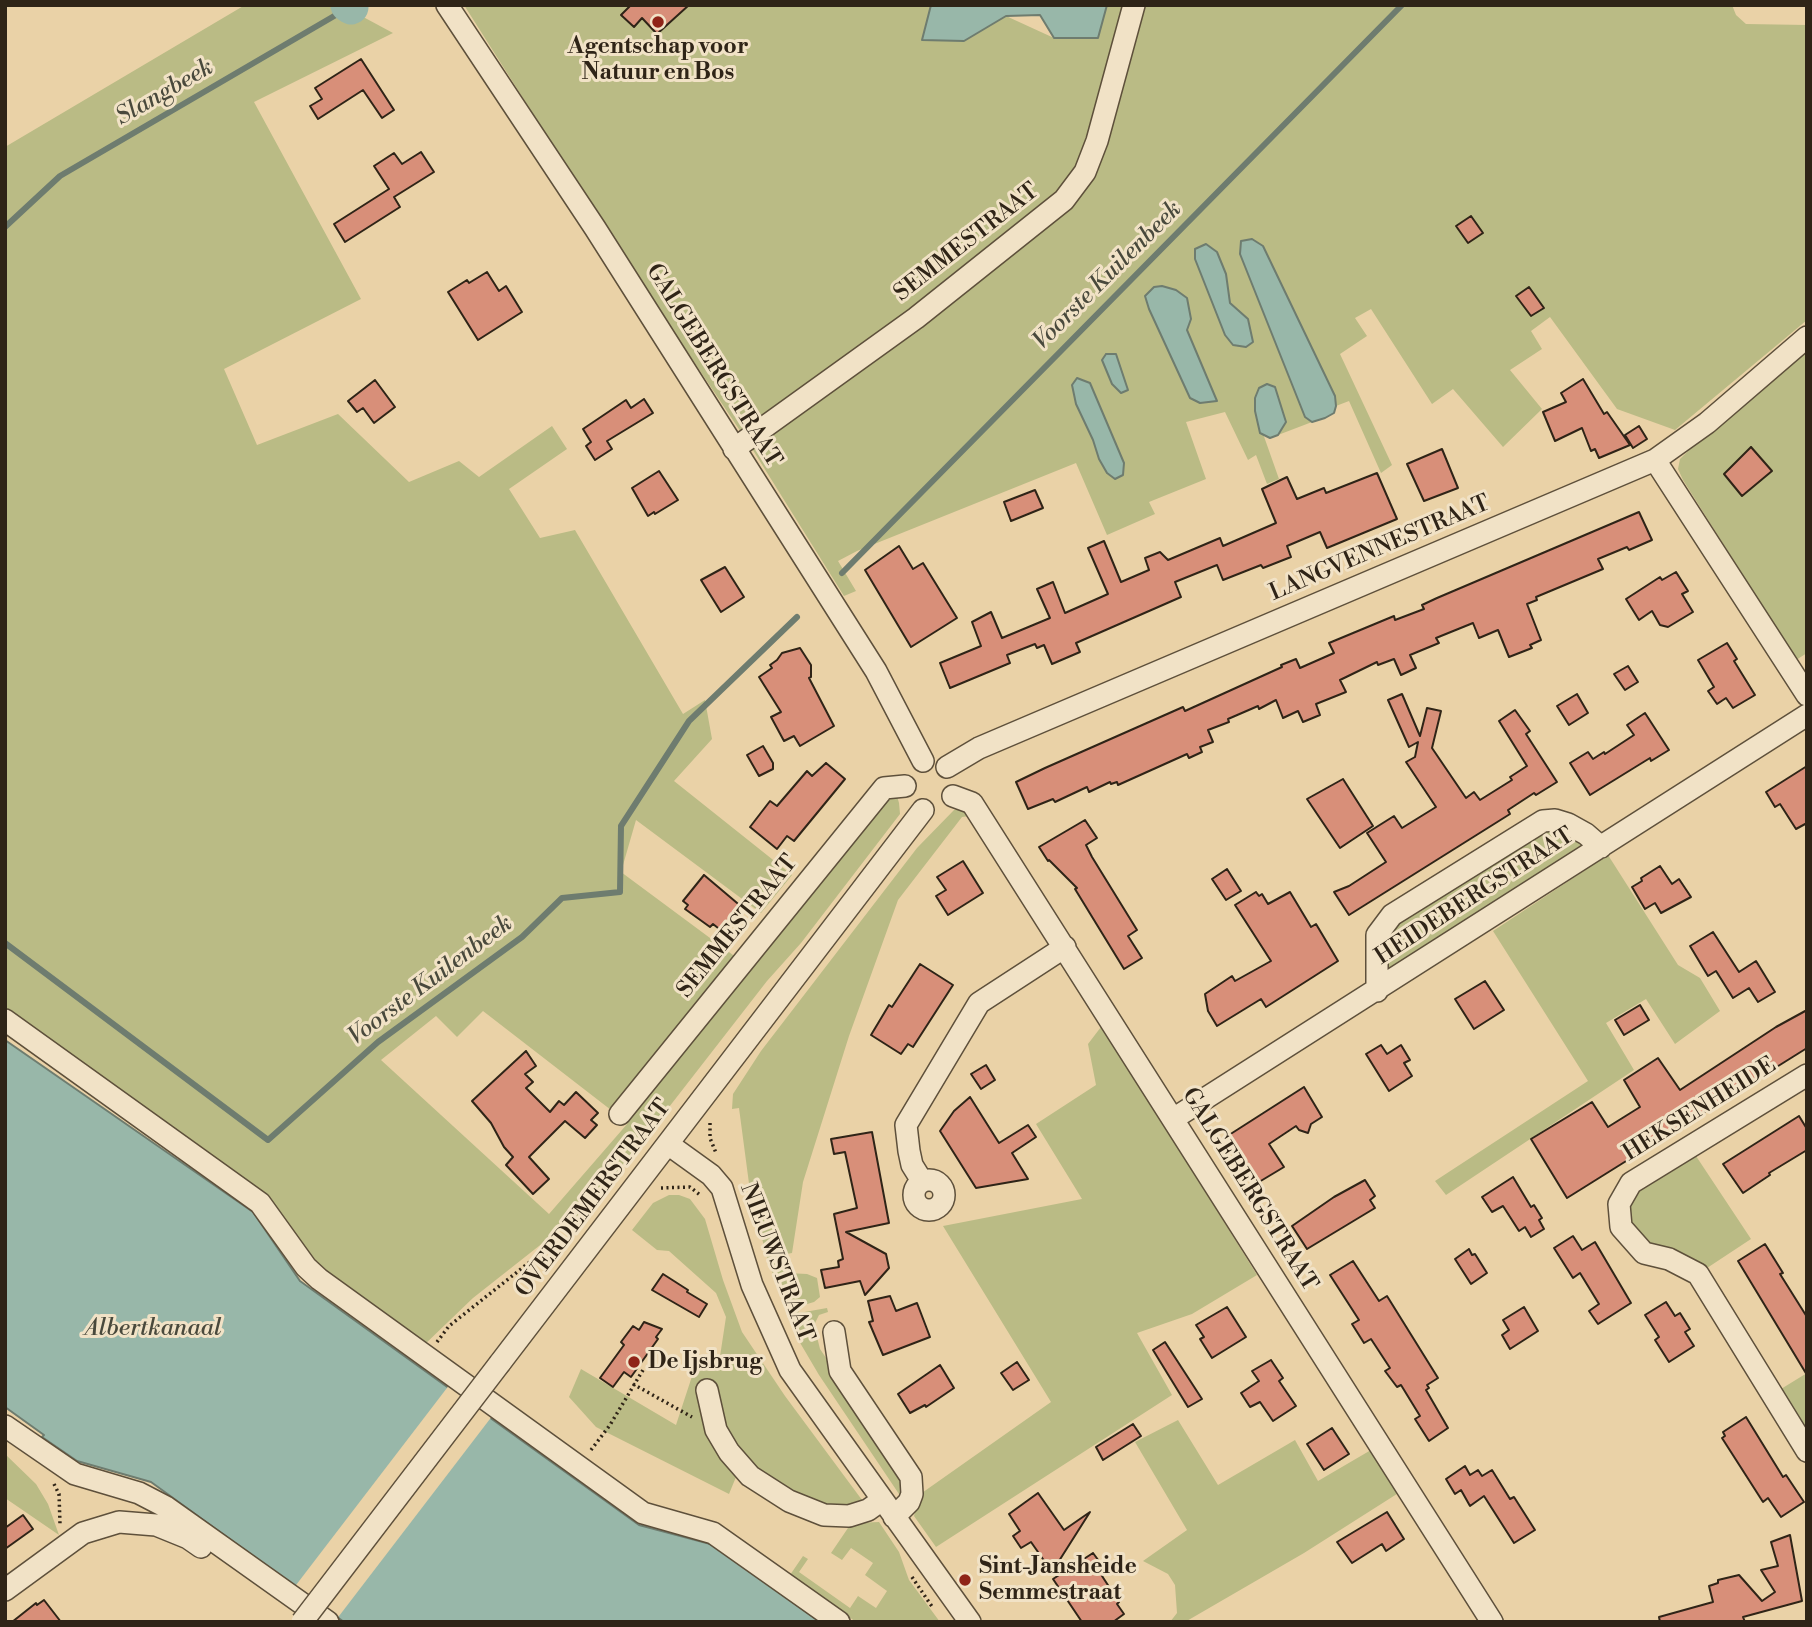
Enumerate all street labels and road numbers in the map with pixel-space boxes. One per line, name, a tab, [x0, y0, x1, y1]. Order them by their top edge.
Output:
street label: SEMMESTRAAT	[889, 178, 1045, 308]
street label: GALGEBERGSTRAAT	[639, 259, 787, 473]
street label: LANGVENNESTRAAT	[1266, 490, 1494, 608]
street label: HEIDEBERGSTRAAT	[1370, 822, 1580, 972]
street label: SEMMESTRAAT	[672, 850, 804, 1004]
street label: HEKSENHEIDE	[1618, 1052, 1782, 1168]
street label: GALGEBERGSTRAAT	[1175, 1083, 1323, 1297]
street label: OVERDEMERSTRAAT	[511, 1095, 677, 1303]
street label: NIEUWSTRAAT	[733, 1180, 819, 1346]

